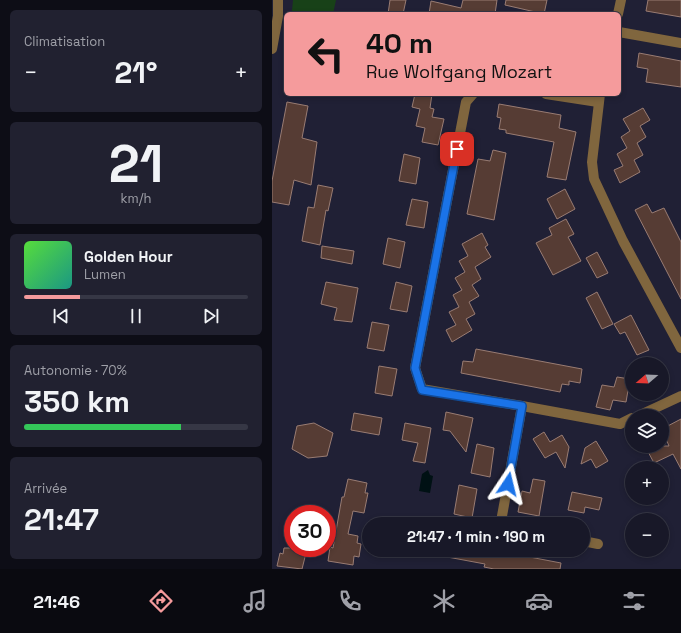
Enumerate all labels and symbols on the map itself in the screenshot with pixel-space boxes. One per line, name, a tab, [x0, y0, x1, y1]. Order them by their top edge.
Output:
pin	[440, 132, 474, 166]
north arrow	[625, 357, 669, 401]
position arrow	[487, 463, 529, 505]
speed limit sign: 30	[284, 505, 336, 557]

